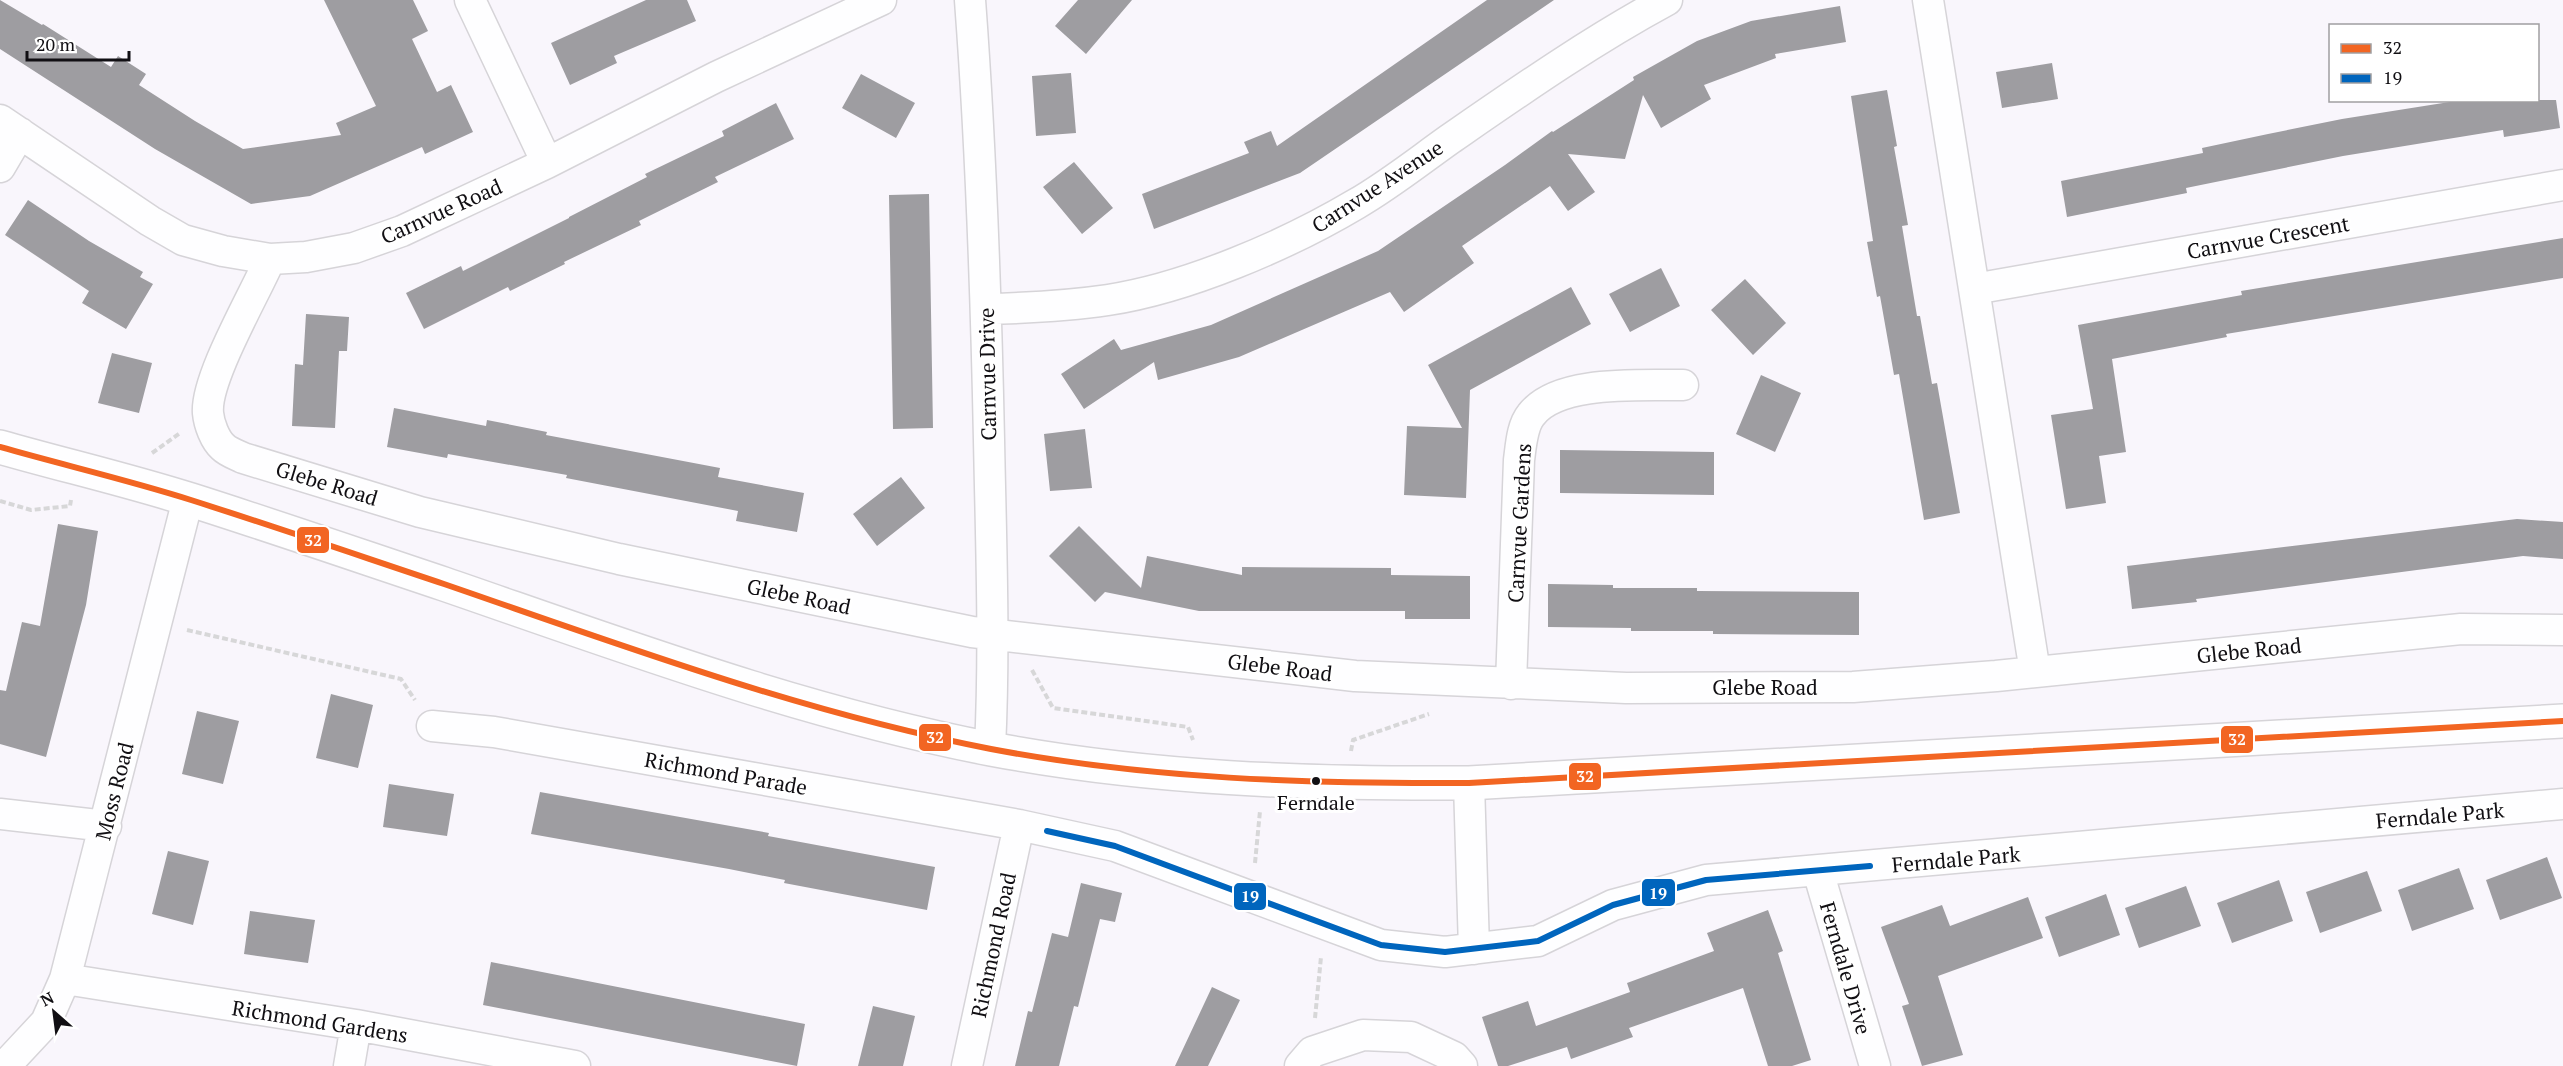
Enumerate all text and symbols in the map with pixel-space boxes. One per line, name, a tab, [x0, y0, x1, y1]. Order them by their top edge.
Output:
scale bar	[27, 24, 129, 62]
legend	[2329, 24, 2539, 102]
text: 20 m	[36, 32, 76, 56]
text: 32	[2383, 35, 2402, 59]
text: 19	[2383, 65, 2402, 89]
street label: Carnvue Avenue	[1306, 133, 1448, 239]
street label: Carnvue Road	[376, 172, 506, 250]
street label: Carnvue Crescent	[2185, 209, 2352, 265]
street label: Carnvue Drive	[972, 307, 1002, 441]
street label: Carnvue Gardens	[1501, 442, 1537, 604]
street label: Glebe Road	[273, 454, 382, 512]
line badge: 32	[296, 526, 330, 554]
text: 32	[304, 529, 322, 551]
street label: Glebe Road	[745, 571, 854, 621]
street label: Glebe Road	[2195, 631, 2303, 669]
street label: Glebe Road	[1226, 647, 1334, 687]
street label: Glebe Road	[1712, 673, 1818, 701]
line badge: 32	[918, 723, 952, 752]
line badge: 32	[2220, 725, 2254, 754]
text: 32	[926, 726, 944, 748]
text: 32	[2228, 728, 2246, 750]
street label: Moss Road	[88, 739, 140, 843]
street label: Richmond Parade	[642, 745, 810, 801]
line badge: 32	[1568, 762, 1602, 791]
text: 32	[1576, 765, 1594, 787]
marker: Ferndale	[1310, 775, 1322, 787]
place label: Ferndale	[1277, 789, 1355, 816]
street label: Ferndale Park	[2375, 795, 2506, 835]
street label: Ferndale Park	[1891, 839, 2022, 879]
street label: Richmond Road	[964, 870, 1022, 1020]
line badge: 19	[1641, 878, 1676, 907]
line badge: 19	[1233, 882, 1267, 911]
text: 19	[1649, 882, 1667, 904]
text: 19	[1241, 885, 1259, 907]
street label: Ferndale Drive	[1814, 898, 1878, 1038]
north arrow	[24, 982, 84, 1042]
text: N	[36, 986, 57, 1011]
street label: Richmond Gardens	[230, 993, 410, 1049]

